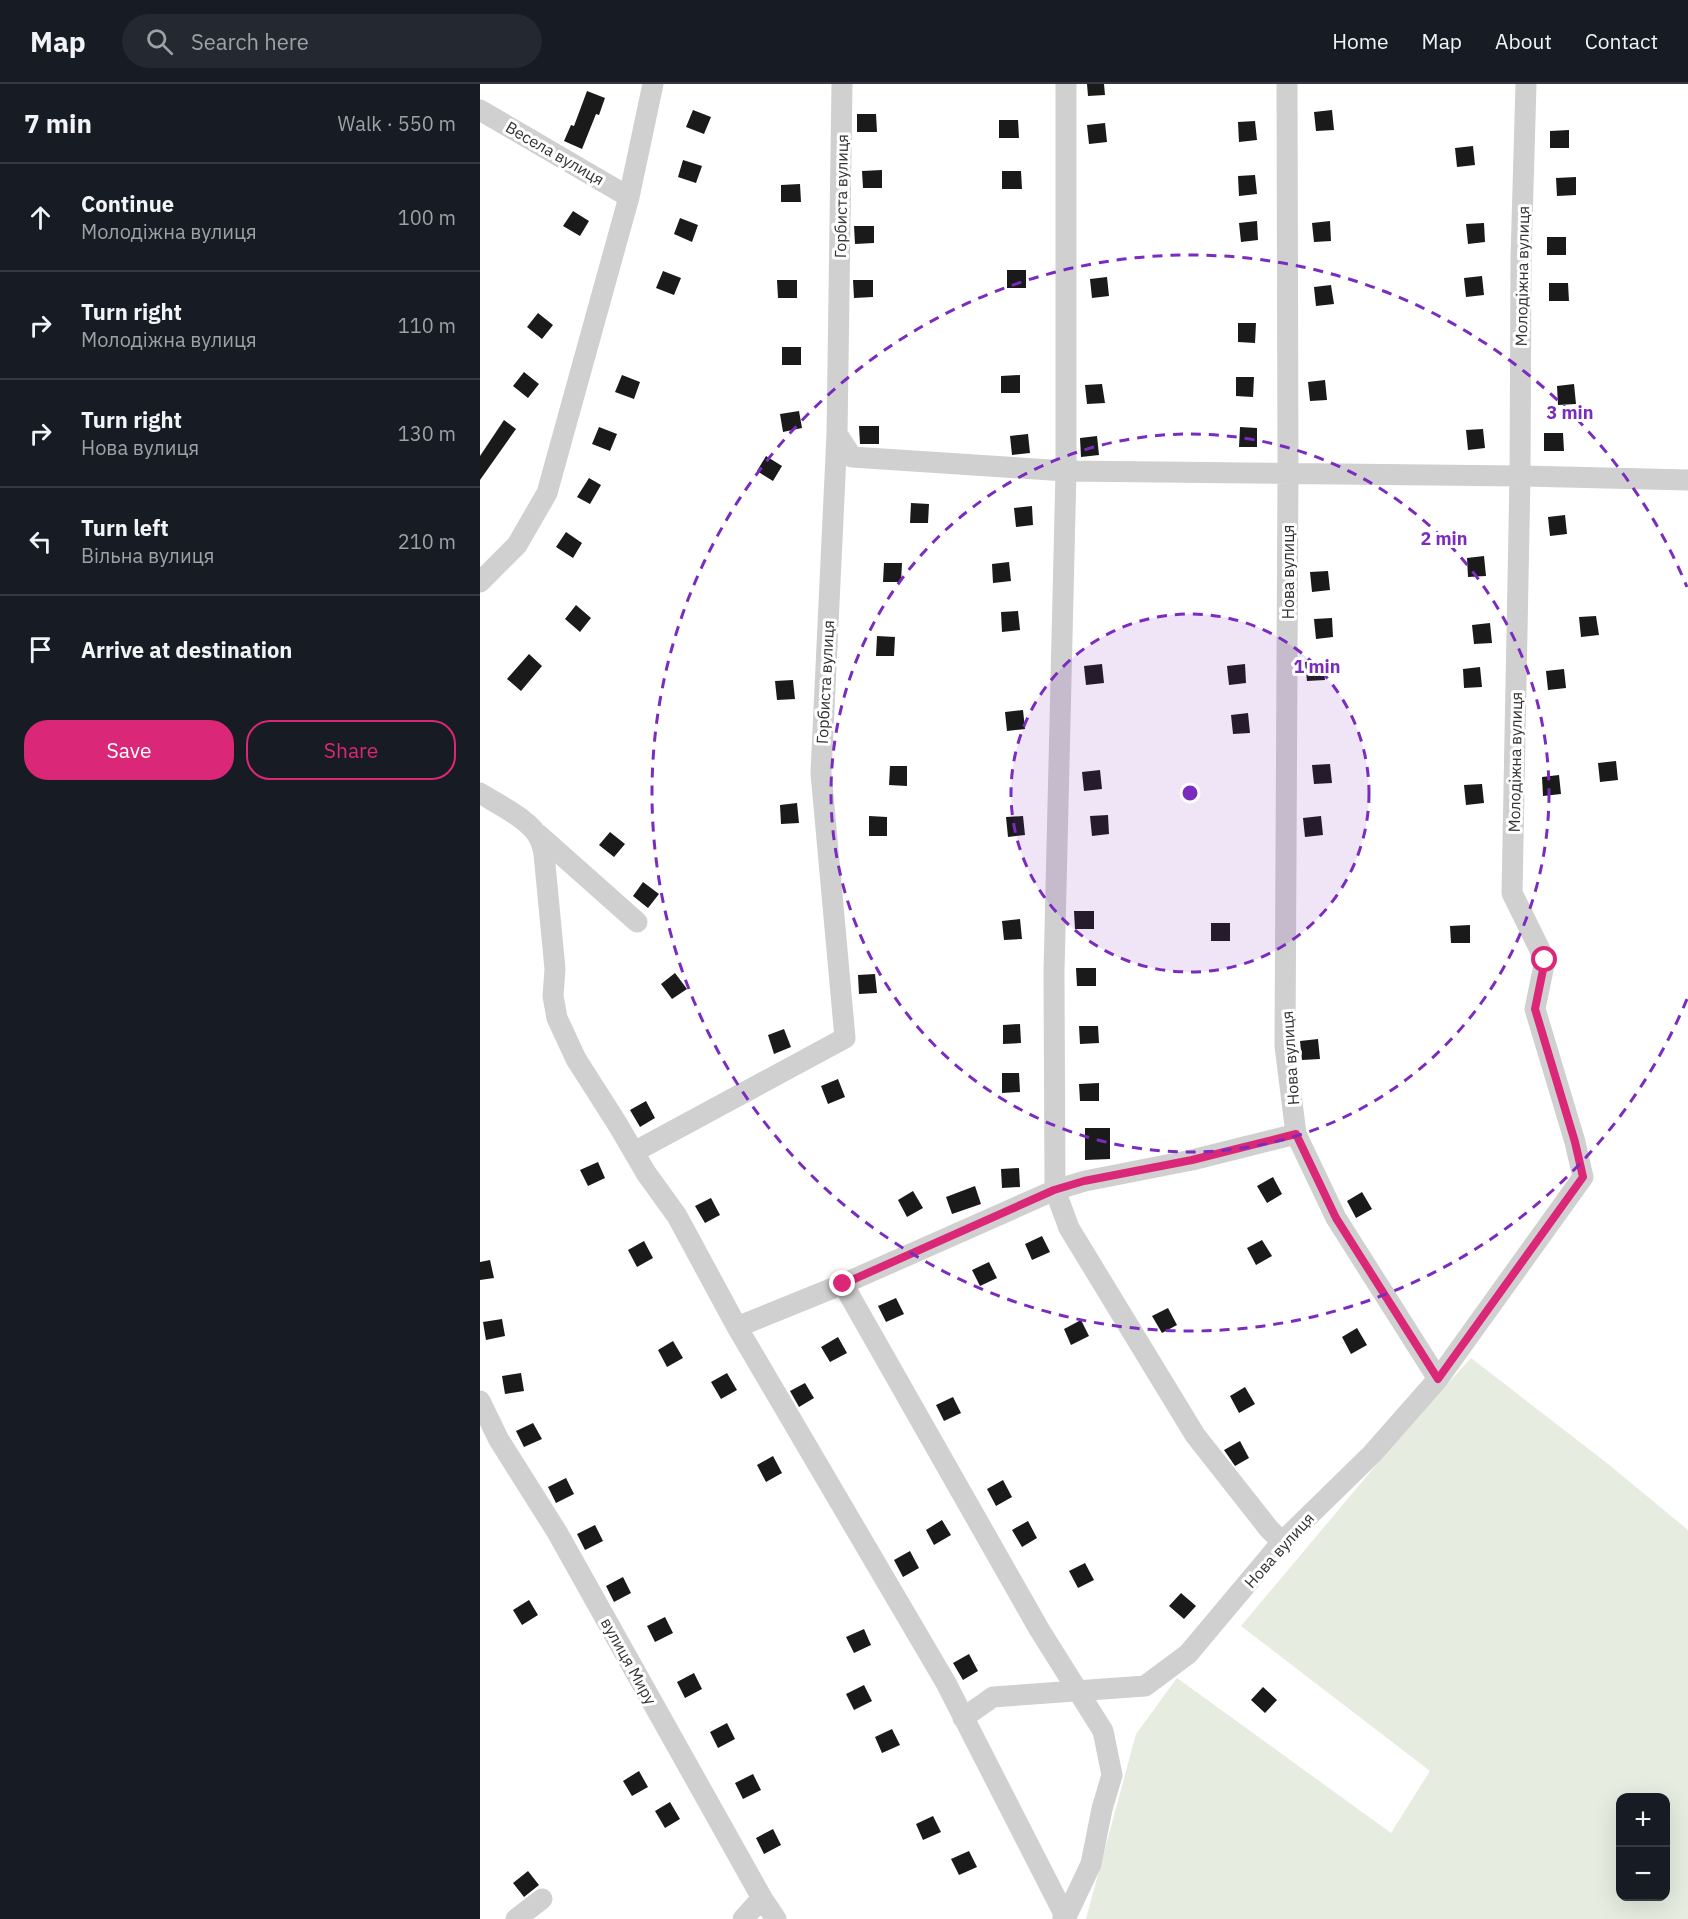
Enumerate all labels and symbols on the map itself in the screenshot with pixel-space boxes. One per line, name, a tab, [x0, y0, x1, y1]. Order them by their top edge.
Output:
street label: Весела вулиця	[502, 117, 608, 189]
street label: Горбиста вулиця	[830, 134, 852, 258]
street label: Молодіжна вулиця	[1511, 206, 1533, 346]
text: 3 min	[1546, 401, 1594, 424]
street label: Нова вулиця	[1278, 525, 1298, 619]
text: 2 min	[1420, 527, 1468, 550]
street label: Горбиста вулиця	[812, 620, 838, 744]
text: 1 min	[1293, 655, 1341, 678]
street label: Молодіжна вулиця	[1504, 692, 1526, 832]
centre of rings	[1180, 783, 1200, 803]
route start	[1531, 946, 1557, 972]
street label: Нова вулиця	[1277, 1010, 1303, 1106]
route end	[829, 1270, 855, 1296]
street label: Нова вулиця	[1240, 1508, 1318, 1592]
street label: вулиця Миру	[597, 1614, 661, 1708]

